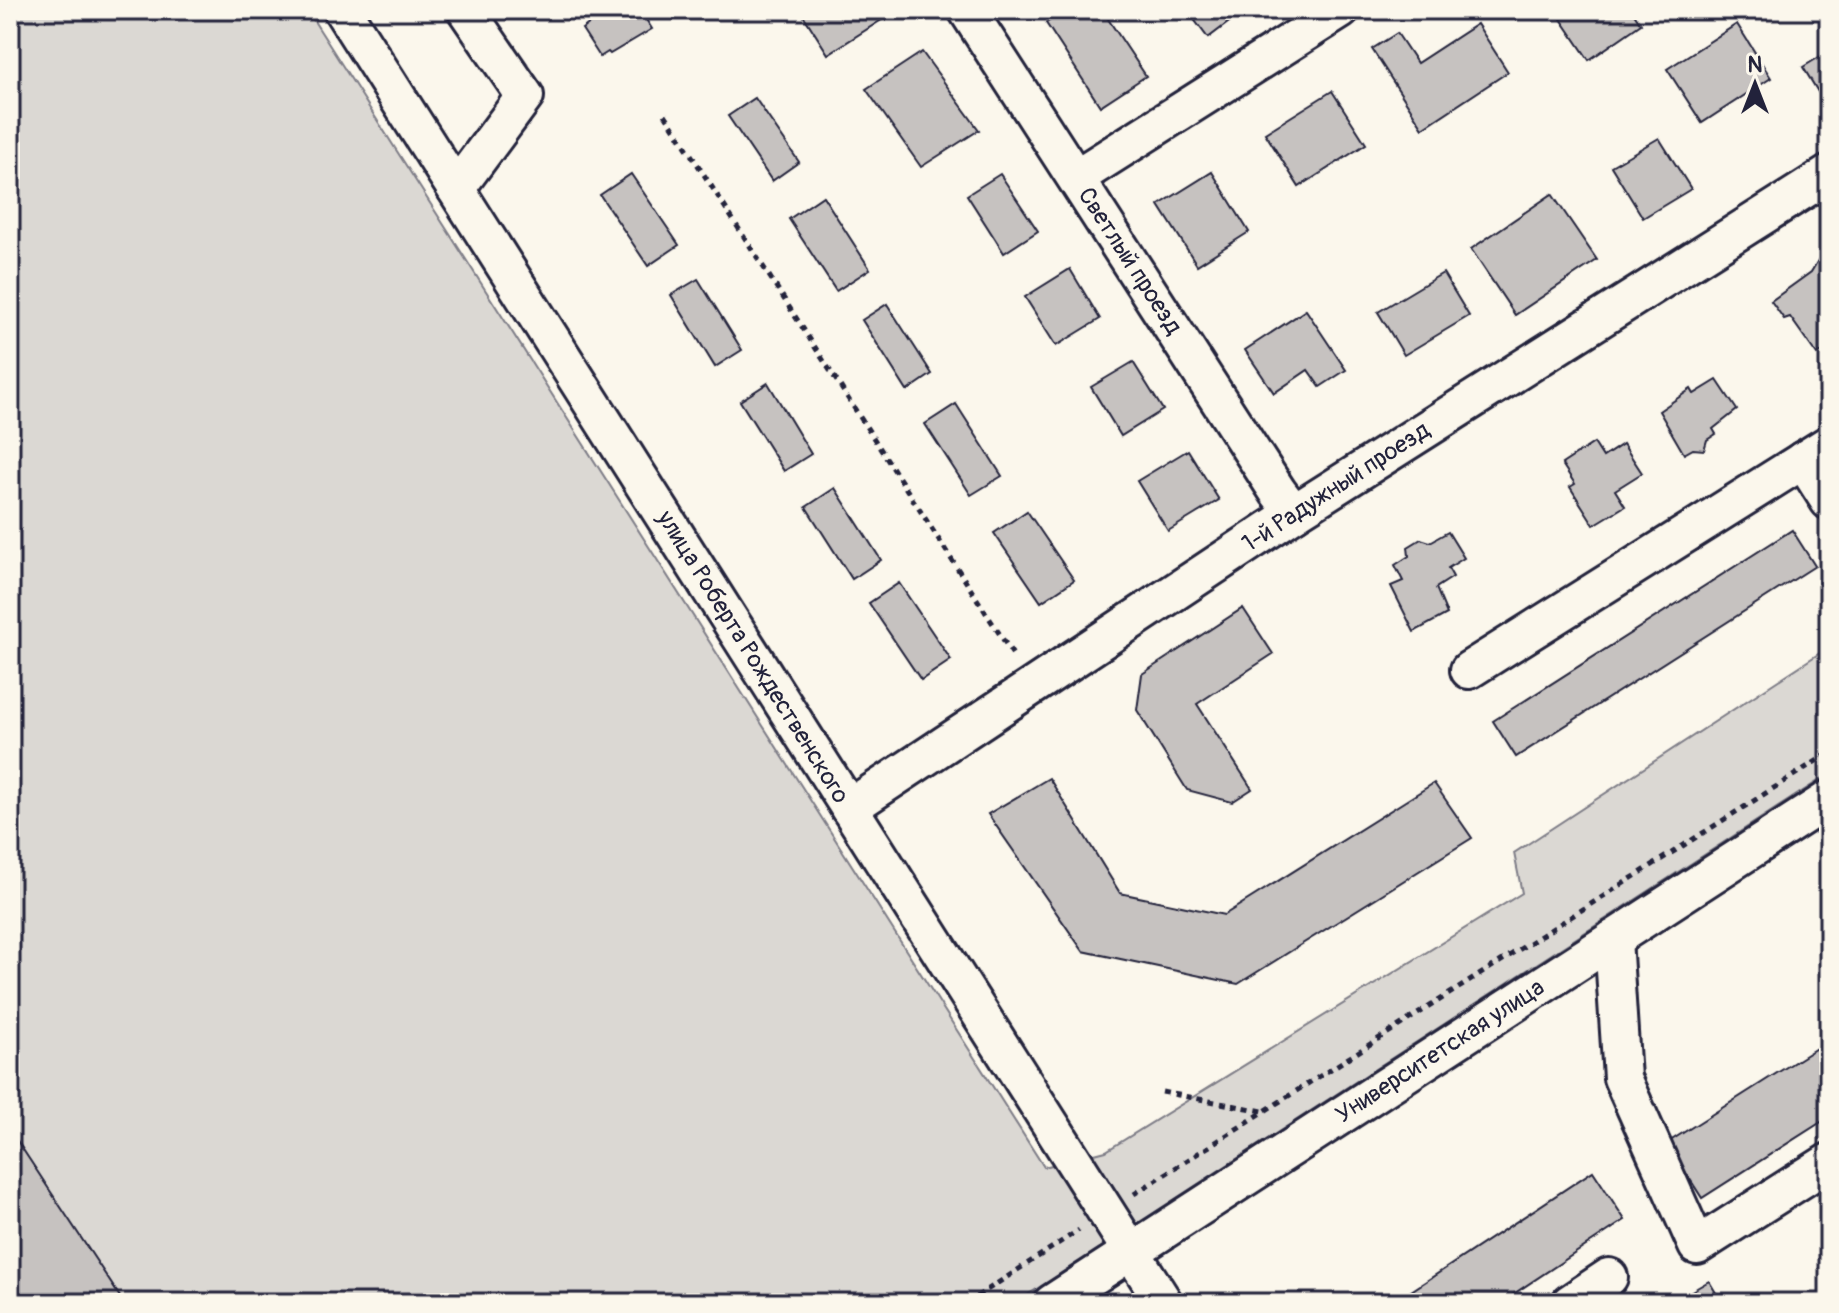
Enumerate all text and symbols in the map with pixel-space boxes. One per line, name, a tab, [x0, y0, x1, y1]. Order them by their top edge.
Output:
north arrow	[1715, 44, 1795, 124]
text: N	[1748, 51, 1763, 79]
street label: Светлый проезд	[1072, 182, 1189, 340]
street label: 1-й Радужный проезд	[1237, 415, 1436, 558]
street label: улица Роберта Рождественского	[650, 505, 855, 809]
street label: Университетская улица	[1330, 973, 1550, 1129]

